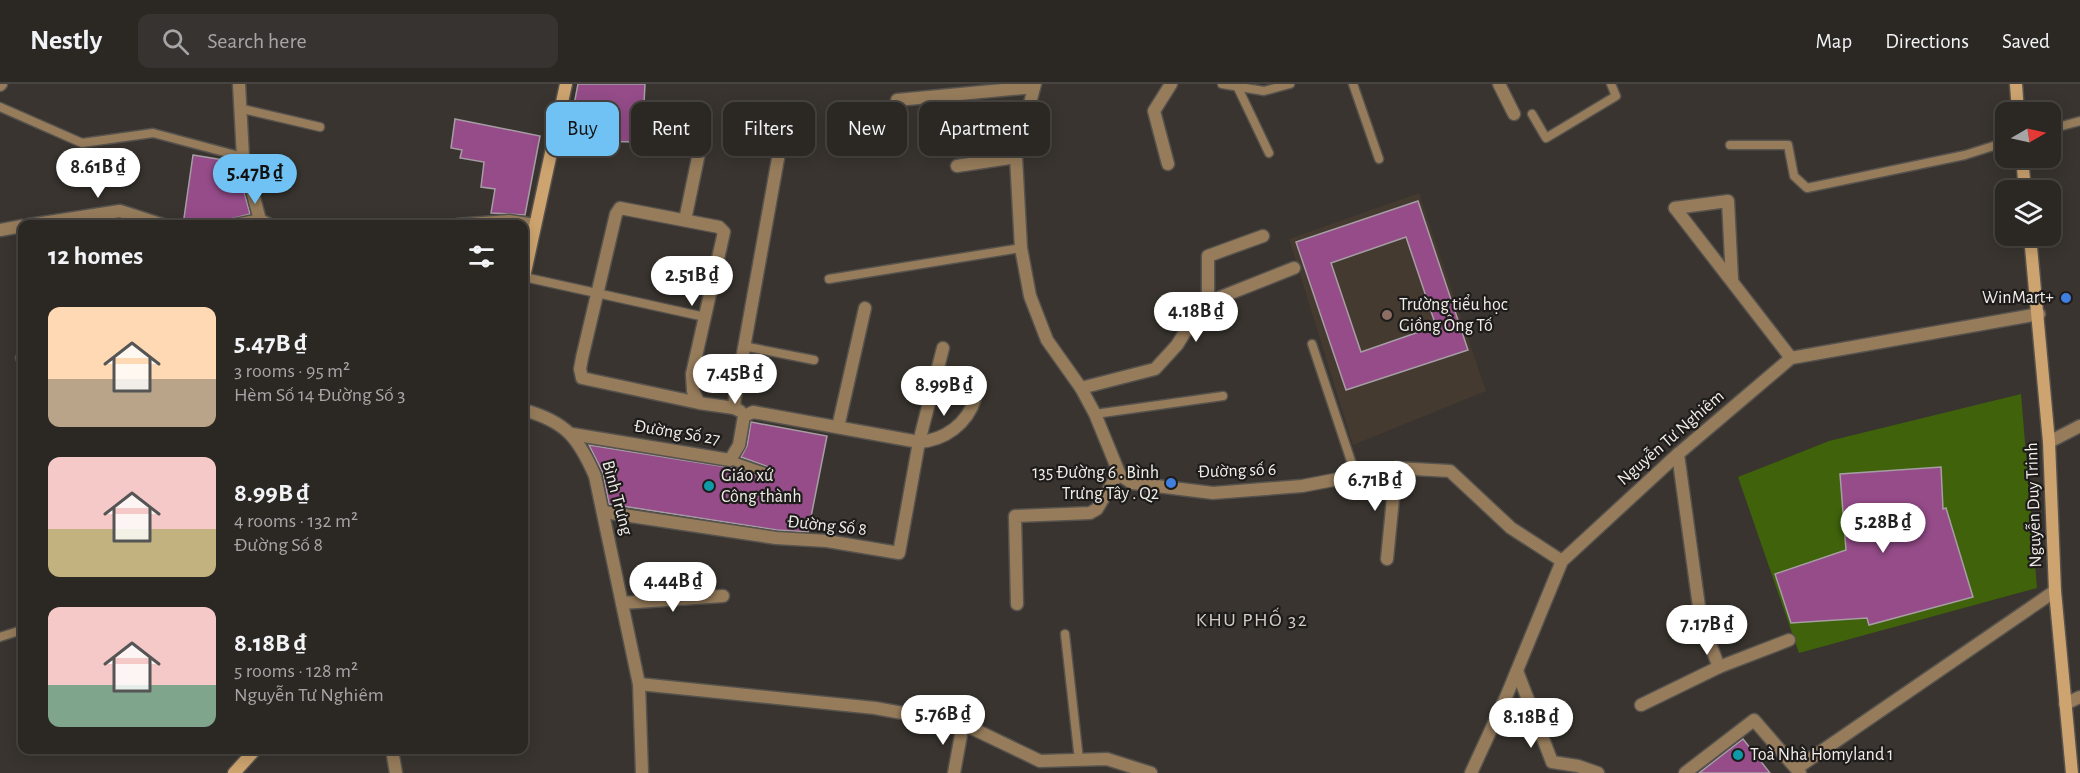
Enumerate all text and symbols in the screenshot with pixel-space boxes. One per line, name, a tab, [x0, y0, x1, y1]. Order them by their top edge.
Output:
search box	[138, 14, 558, 68]
icon: search	[159, 25, 192, 58]
text: Nestly	[30, 27, 102, 55]
text: Search here	[207, 30, 307, 52]
text: Map	[1816, 31, 1852, 52]
text: Directions	[1885, 31, 1969, 52]
text: Saved	[2002, 31, 2050, 52]
chip: Buy	[546, 102, 619, 156]
chip: Rent	[631, 102, 711, 156]
chip: Filters	[723, 102, 815, 156]
chip: New	[827, 102, 907, 156]
chip: Apartment	[919, 102, 1050, 156]
north arrow	[1995, 102, 2061, 168]
map controls	[1995, 102, 2061, 246]
pin: 8.61B ₫	[43, 148, 153, 199]
pin: 5.47B ₫	[200, 154, 310, 205]
text: 8.61B ₫	[70, 157, 126, 177]
text: 5.47B ₫	[227, 163, 283, 183]
button: layers	[1995, 180, 2061, 246]
icon: filters	[465, 240, 498, 273]
text: 12 homes	[48, 243, 143, 269]
pin: 2.51B ₫	[637, 256, 747, 307]
text: 2.51B ₫	[665, 265, 719, 285]
place label: WinMart+	[1982, 289, 2054, 307]
marker: WinMart+	[2059, 291, 2073, 305]
pin: 4.18B ₫	[1141, 292, 1251, 343]
place label: Trường tiểu học Giồng Ông Tố	[1399, 294, 1508, 335]
text: 4.18B ₫	[1168, 301, 1224, 321]
marker: Trường tiểu học Giồng Ông Tố	[1380, 308, 1394, 322]
text: 5.47B ₫	[234, 330, 307, 356]
icon: home	[96, 331, 168, 403]
pin: 7.45B ₫	[680, 354, 790, 405]
text: 3 rooms · 95 m²	[234, 361, 350, 381]
text: 7.45B ₫	[707, 363, 763, 383]
pin: 8.99B ₫	[889, 366, 999, 417]
text: 8.99B ₫	[915, 375, 973, 395]
text: Hèm Số 14 Đường Số 3	[234, 385, 405, 405]
street label: Nguyễn Tư Nghiêm	[1613, 386, 1728, 489]
street label: Đường Số 27	[633, 416, 722, 449]
street label: Nguyễn Duy Trinh	[2021, 442, 2045, 568]
street label: Bình Trưng	[598, 459, 636, 538]
street label: Đường số 6	[1197, 460, 1277, 481]
pin: 6.71B ₫	[1320, 461, 1430, 512]
place label: 135 Đường 6 . Bình Trưng Tây . Q2	[1032, 464, 1159, 503]
place label: Giáo xứ Công thành	[721, 467, 802, 506]
text: 6.71B ₫	[1348, 470, 1402, 490]
marker: 135 Đường 6 . Bình Trưng Tây . Q2	[1164, 476, 1178, 490]
marker: Giáo xứ Công thành	[702, 479, 716, 493]
text: 8.99B ₫	[234, 480, 310, 506]
icon: home	[96, 481, 168, 553]
pin: 5.28B ₫	[1828, 503, 1938, 554]
text: 4 rooms · 132 m²	[234, 511, 358, 531]
street label: Đường Số 8	[786, 512, 868, 539]
text: 5.28B ₫	[1855, 512, 1911, 532]
text: Đường Số 8	[234, 535, 323, 555]
pin: 4.44B ₫	[618, 562, 728, 613]
text: 4.44B ₫	[643, 571, 703, 591]
pin: 7.17B ₫	[1652, 605, 1762, 656]
district label: KHU PHỐ 32	[1196, 607, 1308, 630]
text: 7.17B ₫	[1680, 614, 1734, 634]
text: 8.18B ₫	[234, 630, 307, 656]
icon: home	[96, 631, 168, 703]
text: 5 rooms · 128 m²	[234, 661, 358, 681]
text: Nguyễn Tư Nghiêm	[234, 685, 384, 705]
pin: 5.76B ₫	[888, 695, 998, 746]
pin: 8.18B ₫	[1476, 698, 1586, 749]
text: 5.76B ₫	[915, 704, 971, 724]
text: 8.18B ₫	[1503, 707, 1559, 727]
place label: Toà Nhà Homyland 1	[1750, 746, 1893, 764]
marker: Toà Nhà Homyland 1	[1731, 748, 1745, 762]

